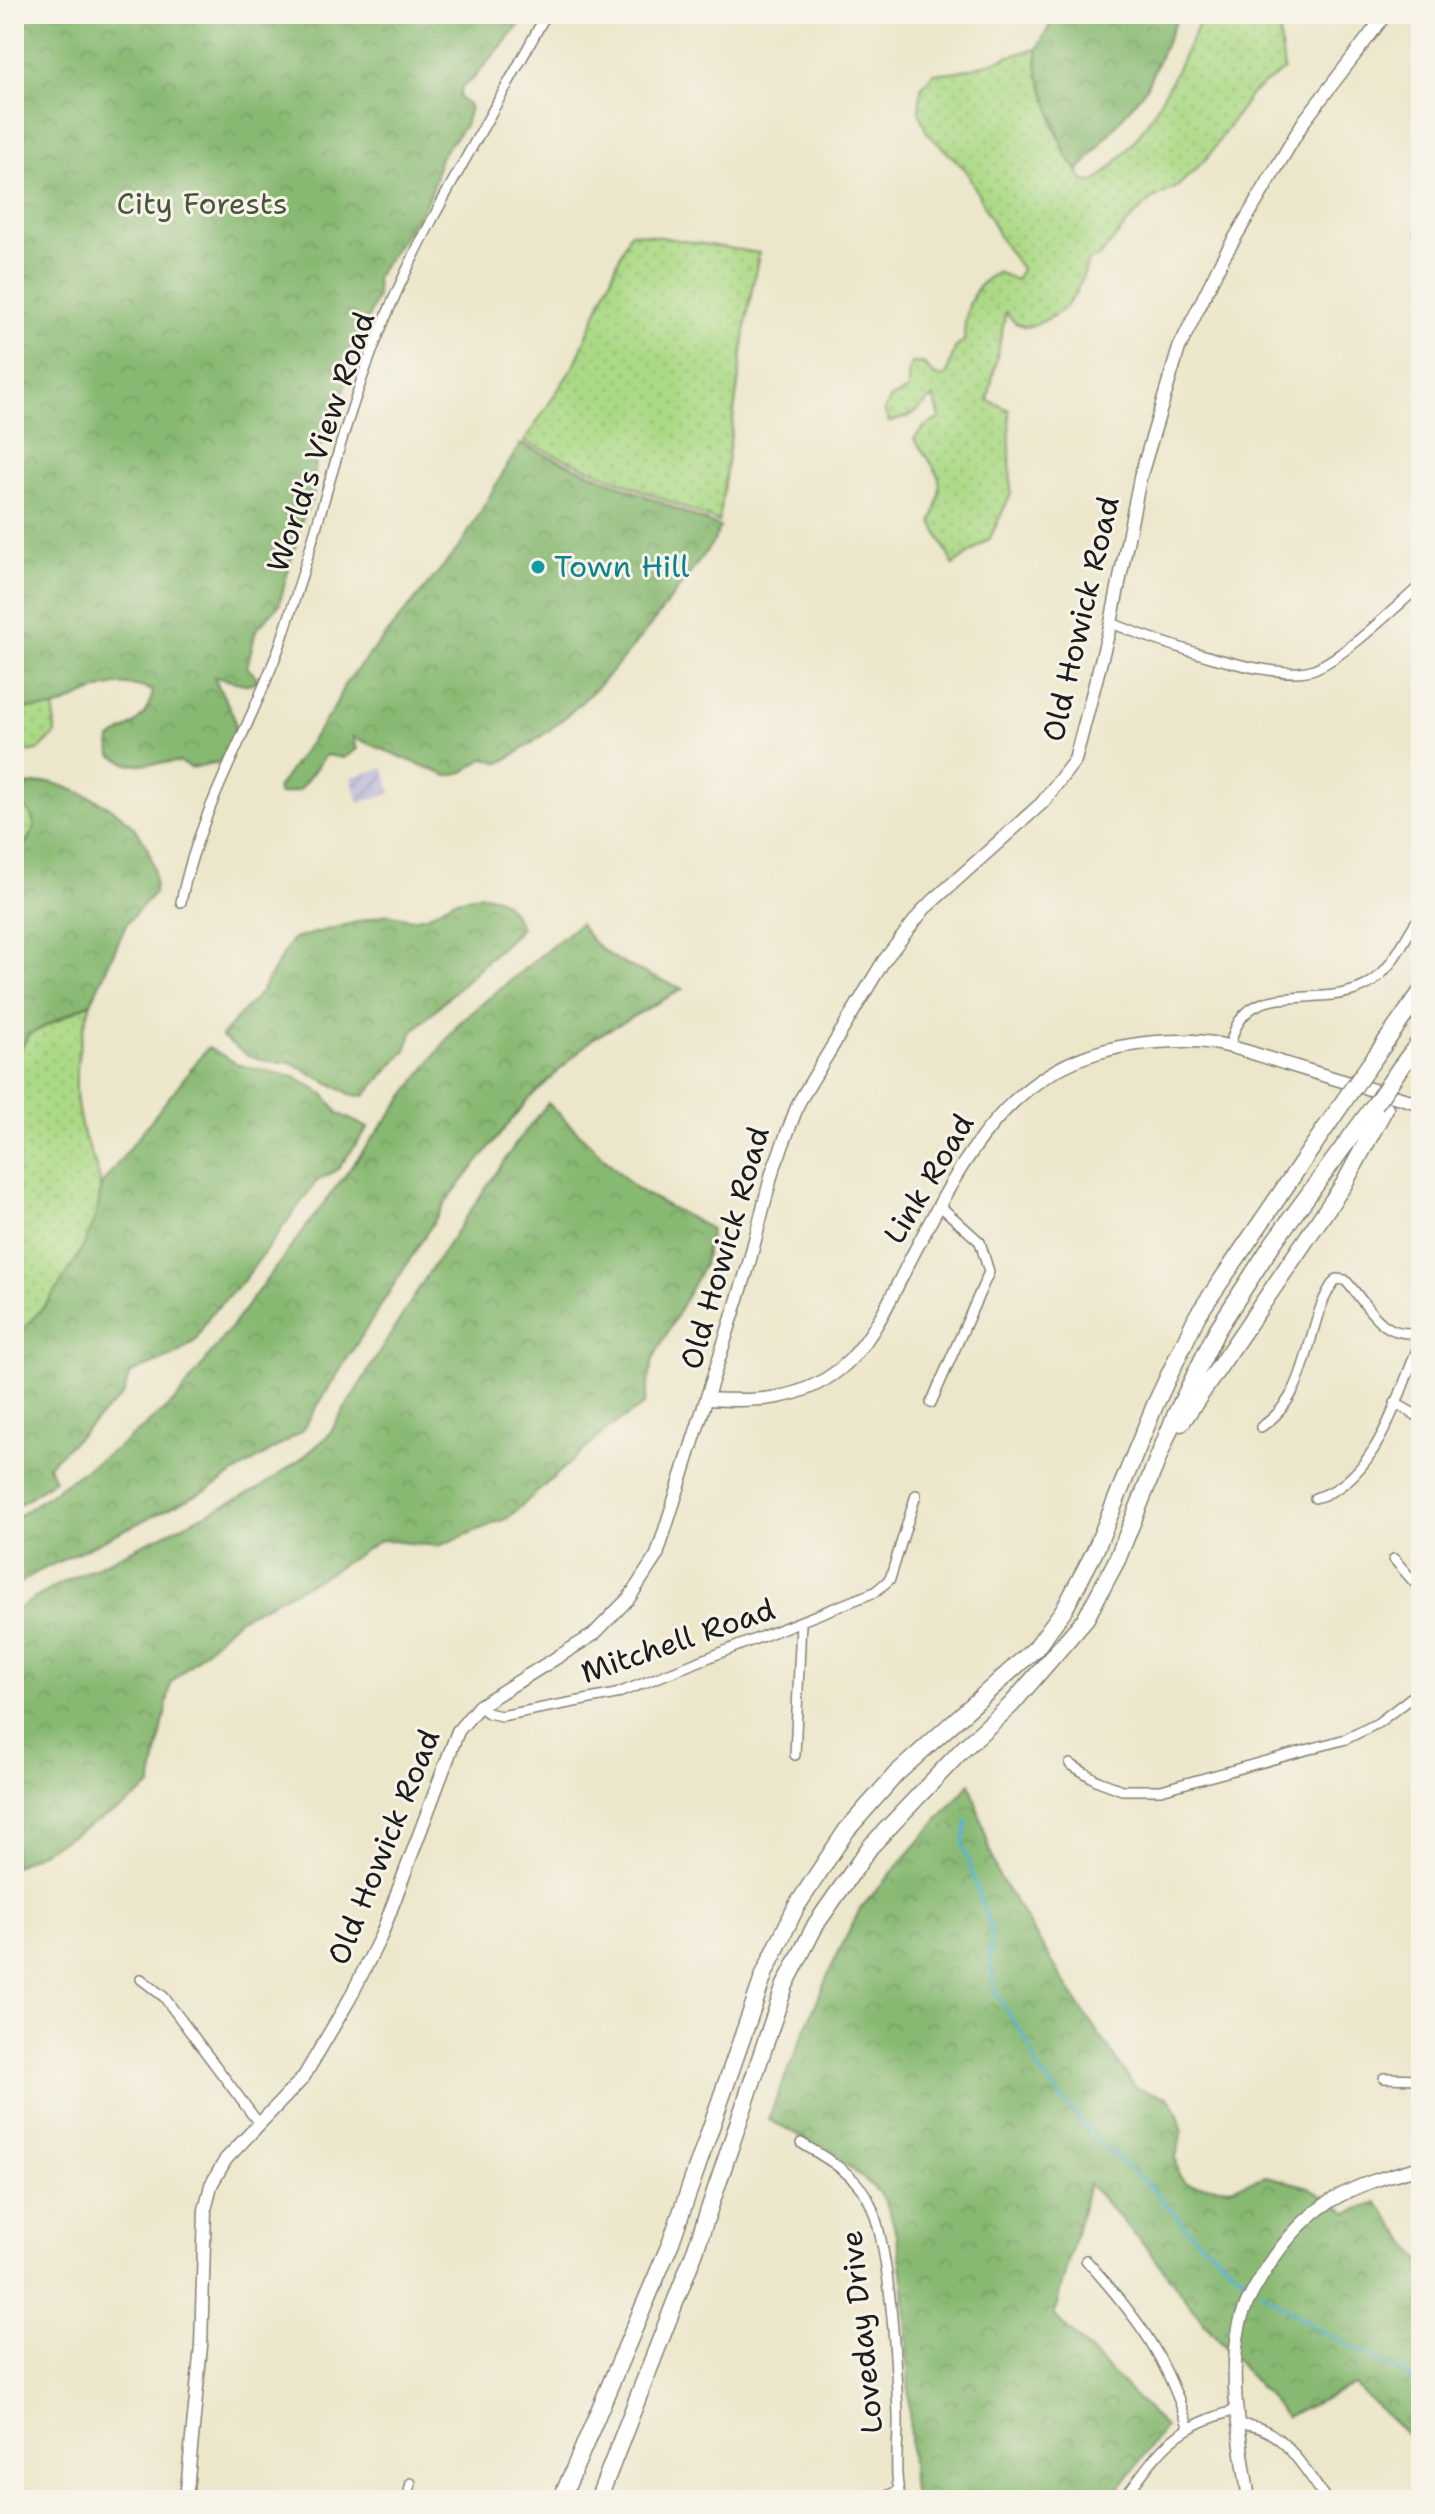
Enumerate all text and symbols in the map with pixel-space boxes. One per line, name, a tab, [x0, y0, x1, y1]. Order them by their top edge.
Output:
park label: City Forests	[116, 183, 288, 224]
street label: World's View Road	[257, 306, 384, 578]
street label: Old Howick Road	[1032, 492, 1129, 746]
place label: Town Hill	[554, 546, 689, 587]
marker: Town Hill	[529, 558, 547, 576]
street label: Link Road	[874, 1106, 983, 1251]
street label: Old Howick Road	[670, 1122, 779, 1374]
street label: Mitchell Road	[576, 1588, 780, 1693]
street label: Old Howick Road	[318, 1723, 449, 1971]
street label: Loveday Drive	[830, 2228, 893, 2436]

